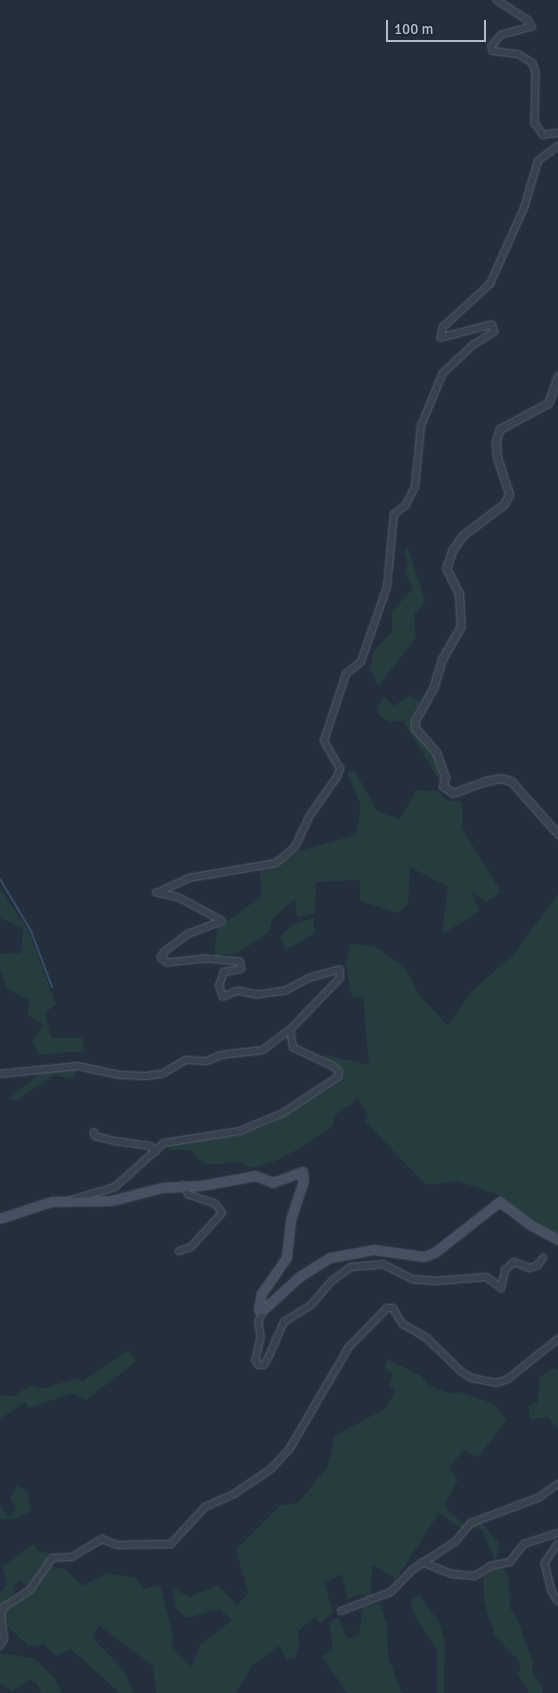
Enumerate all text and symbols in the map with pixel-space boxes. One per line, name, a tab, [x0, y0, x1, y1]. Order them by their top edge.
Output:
scale bar	[388, 10, 488, 42]
text: 100 m	[394, 20, 434, 38]

